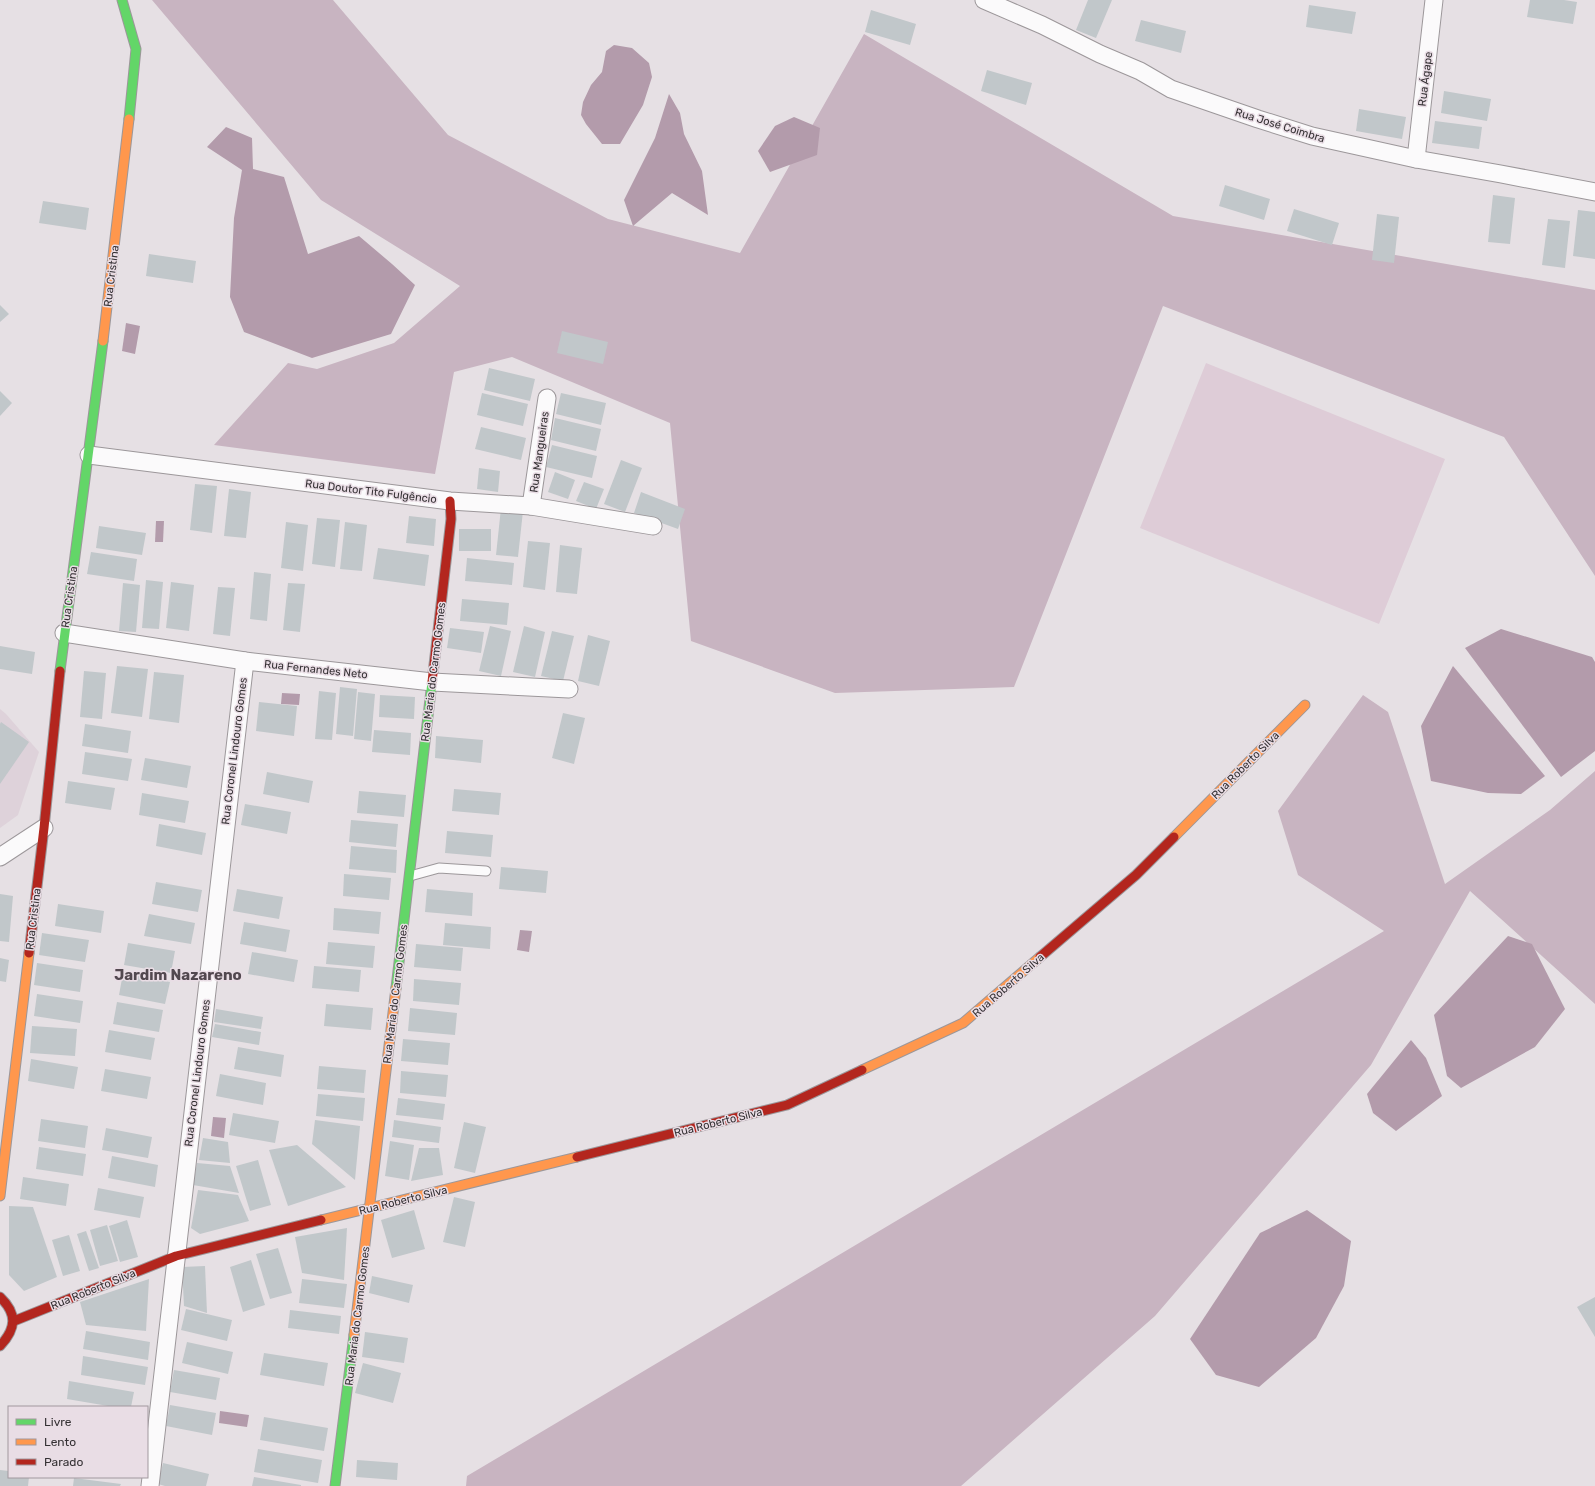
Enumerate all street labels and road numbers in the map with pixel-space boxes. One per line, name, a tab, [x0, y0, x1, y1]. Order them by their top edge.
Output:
street label: Rua Ágape	[1416, 51, 1435, 107]
street label: Rua José Coimbra	[1233, 106, 1326, 145]
street label: Rua Cristina	[101, 244, 122, 308]
street label: Rua Mangueiras	[527, 410, 552, 494]
street label: Rua Doutor Tito Fulgêncio	[304, 477, 437, 506]
street label: Rua Cristina	[59, 565, 80, 629]
street label: Rua Maria do Carmo Gomes	[418, 601, 449, 742]
street label: Rua Fernandes Neto	[264, 658, 368, 681]
street label: Rua Coronel Lindouro Gomes	[219, 676, 250, 825]
street label: Rua Roberto Silva	[1209, 729, 1282, 802]
street label: Rua Cristina	[23, 887, 44, 951]
street label: Rua Maria do Carmo Gomes	[380, 923, 411, 1064]
street label: Rua Roberto Silva	[970, 951, 1047, 1020]
street label: Rua Coronel Lindouro Gomes	[182, 998, 213, 1147]
street label: Rua Roberto Silva	[673, 1105, 764, 1140]
street label: Rua Roberto Silva	[358, 1183, 449, 1218]
street label: Rua Maria do Carmo Gomes	[342, 1245, 373, 1386]
street label: Rua Roberto Silva	[49, 1267, 138, 1312]

